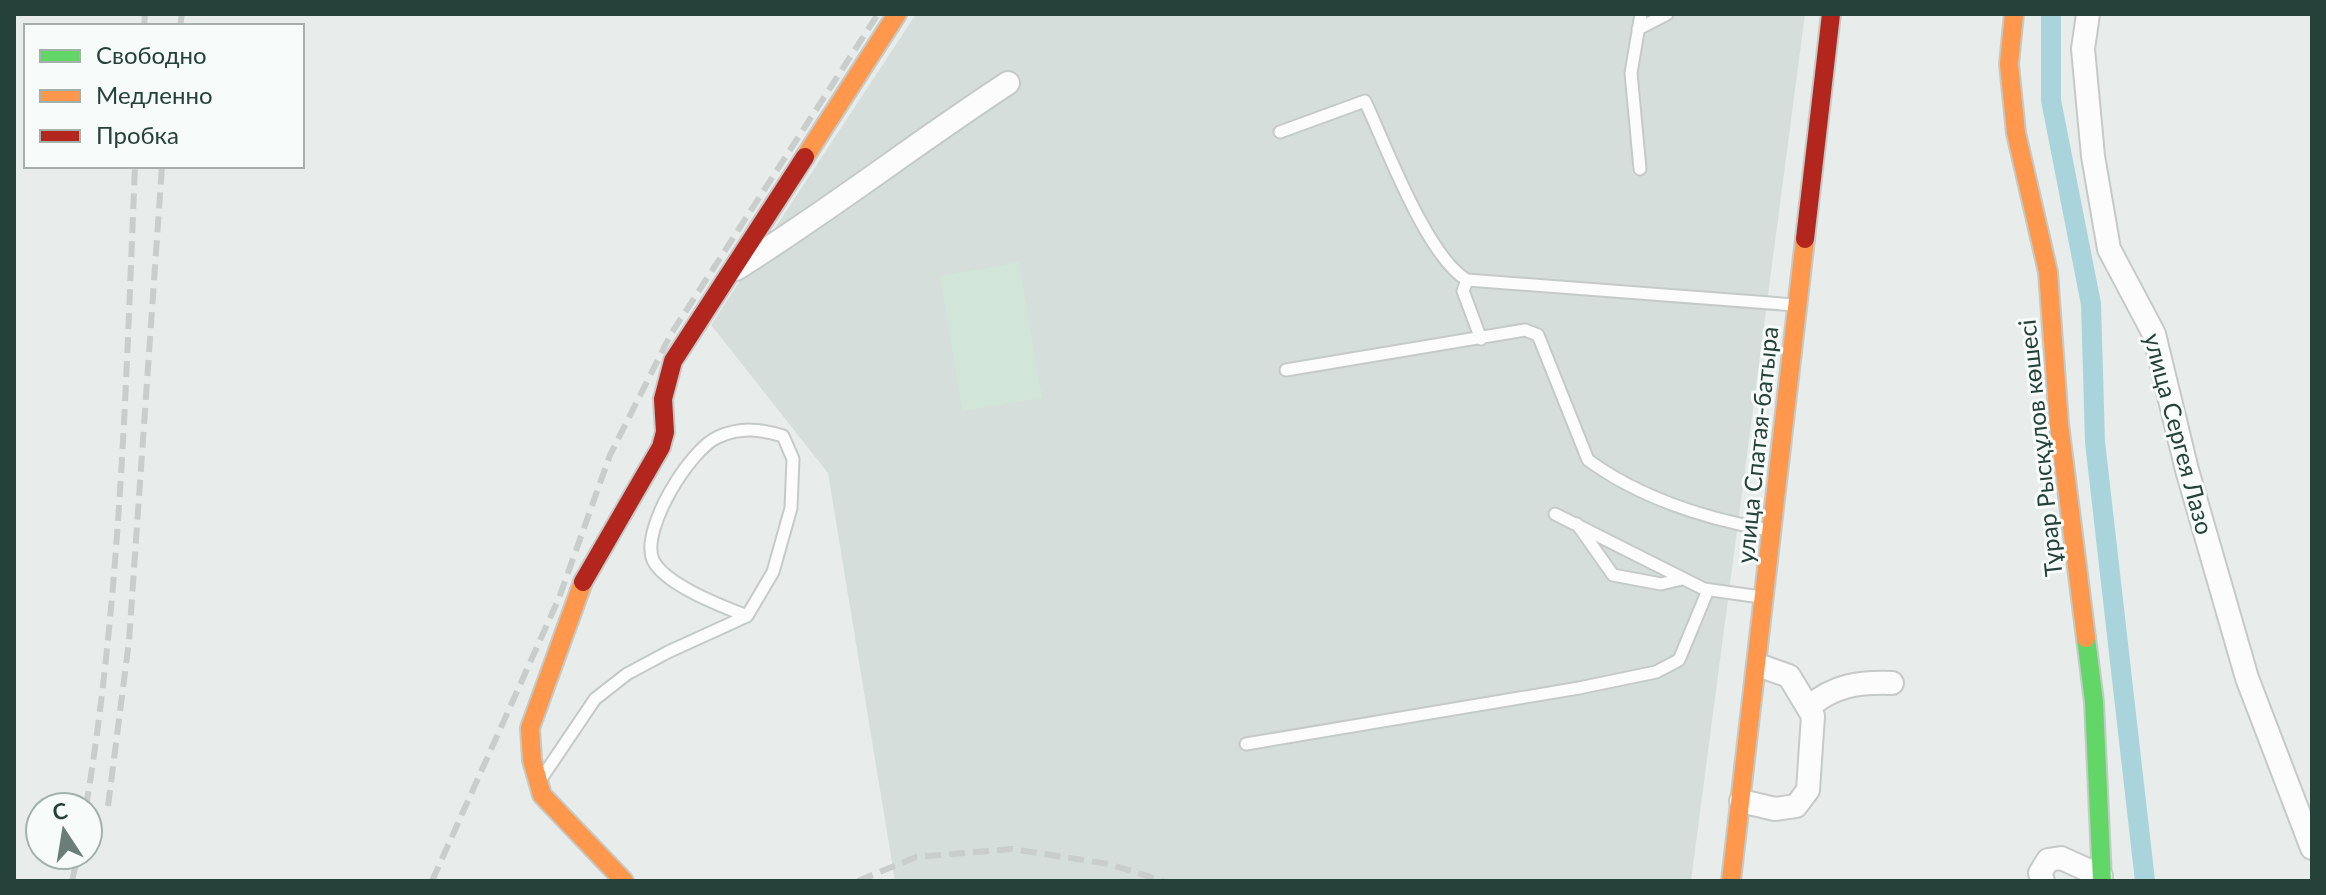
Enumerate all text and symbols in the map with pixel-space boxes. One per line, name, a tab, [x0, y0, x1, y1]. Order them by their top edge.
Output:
legend	[24, 24, 304, 168]
text: Свободно	[96, 40, 207, 69]
text: Медленно	[96, 80, 213, 109]
text: Пробка	[96, 120, 179, 149]
street label: Тұрар Рысқұлов көшесі	[2012, 318, 2067, 578]
street label: улица Спатая-батыра	[1730, 325, 1783, 565]
street label: улица Сергея Лазо	[2139, 330, 2220, 537]
north arrow	[24, 791, 104, 871]
text: С	[50, 796, 70, 826]

